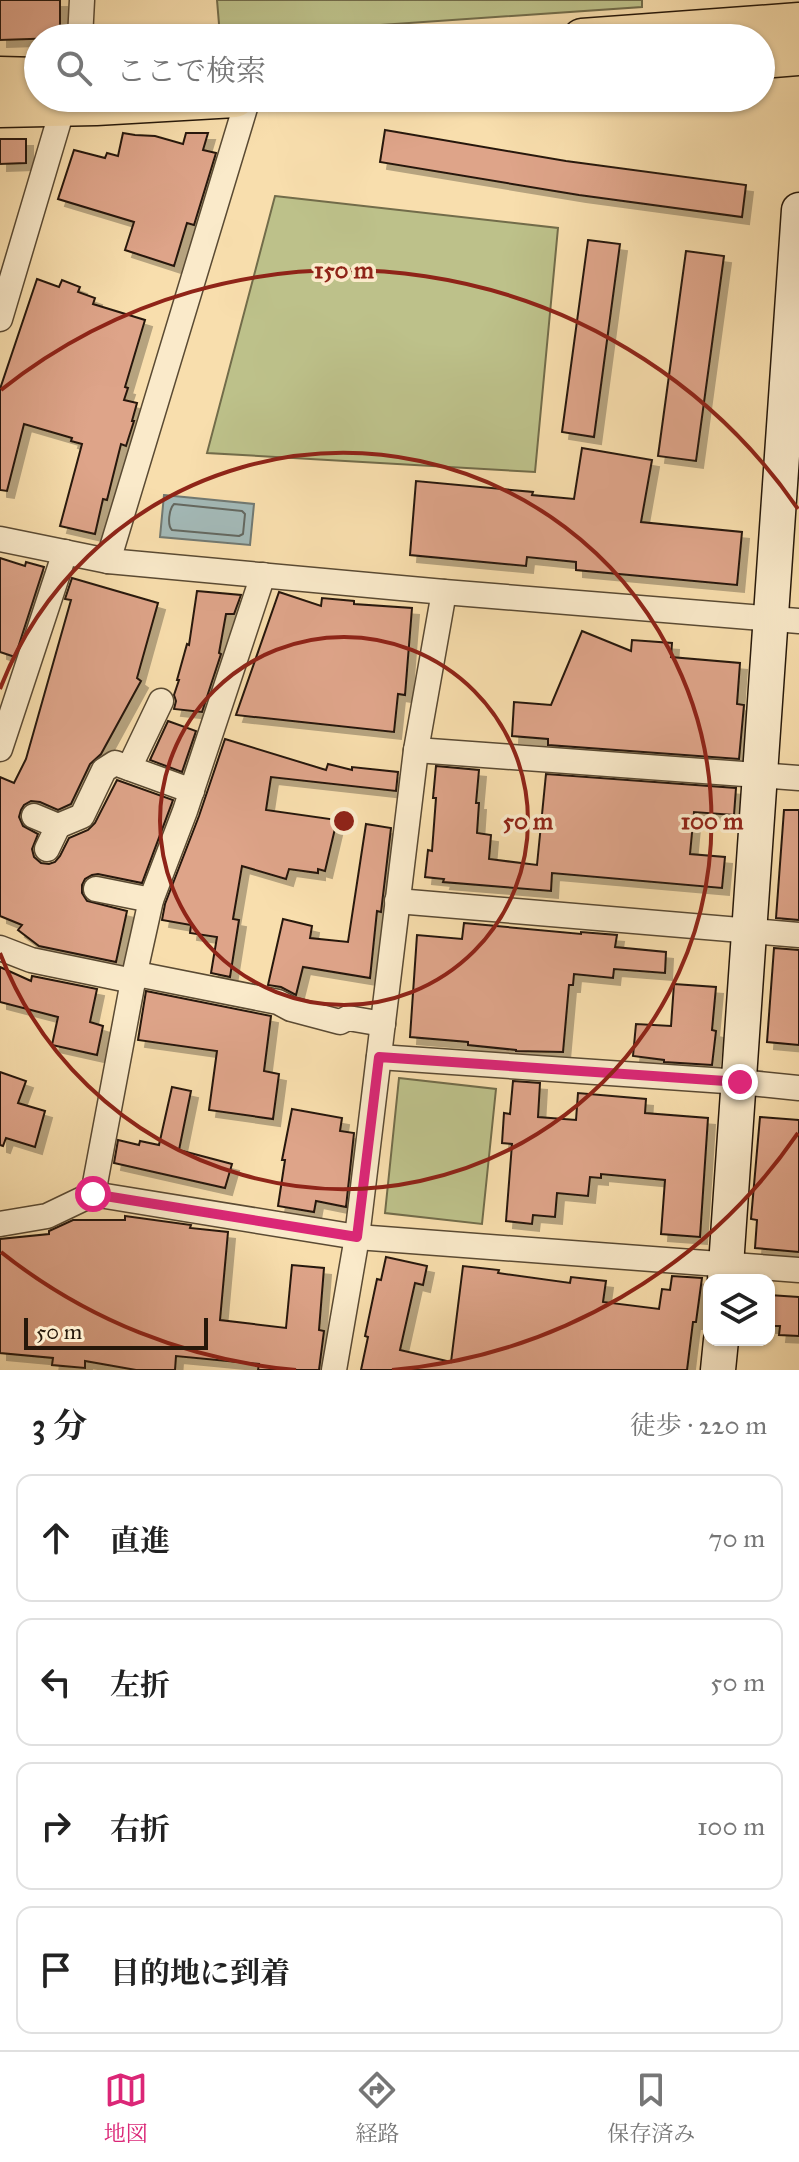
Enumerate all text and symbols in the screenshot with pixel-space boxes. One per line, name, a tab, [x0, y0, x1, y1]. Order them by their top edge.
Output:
search box	[24, 24, 775, 112]
icon: search	[52, 46, 96, 90]
text: ここで検索	[116, 53, 266, 89]
text: 150 m	[314, 255, 375, 285]
text: 50 m	[503, 806, 554, 836]
text: 100 m	[681, 806, 744, 836]
centre of rings	[330, 807, 358, 835]
route end	[722, 1064, 758, 1100]
route start	[75, 1176, 111, 1212]
map controls	[703, 1274, 775, 1346]
button: layers	[703, 1274, 775, 1346]
scale bar	[24, 1314, 208, 1350]
text: 50 m	[36, 1318, 82, 1345]
text: 3 分	[32, 1405, 87, 1446]
text: 徒歩 · 220 m	[630, 1409, 767, 1441]
icon: ahead	[34, 1516, 78, 1560]
text: 70 m	[709, 1522, 765, 1554]
text: 直進	[110, 1523, 170, 1559]
icon: left	[34, 1660, 78, 1704]
text: 50 m	[710, 1666, 765, 1698]
text: 左折	[110, 1667, 170, 1703]
icon: right	[34, 1804, 78, 1848]
text: 100 m	[697, 1810, 765, 1842]
text: 右折	[110, 1811, 170, 1847]
icon: arrive	[34, 1948, 78, 1992]
text: 目的地に到着	[110, 1955, 290, 1991]
tab: 地図	[104, 2068, 148, 2147]
tab: 経路	[355, 2068, 399, 2147]
tab: 保存済み	[607, 2068, 695, 2147]

